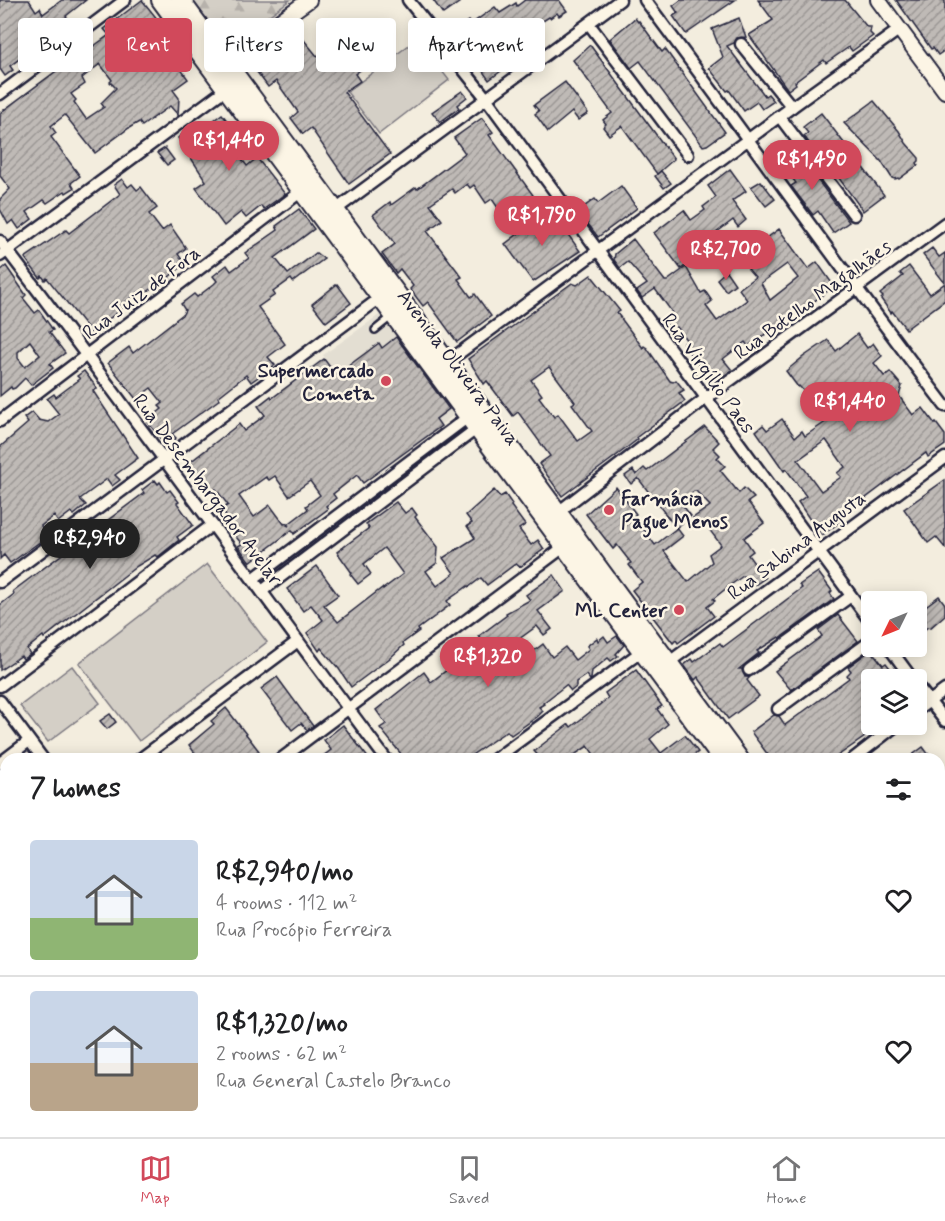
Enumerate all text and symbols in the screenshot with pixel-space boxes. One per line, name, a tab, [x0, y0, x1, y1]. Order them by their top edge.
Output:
chip: Buy	[18, 18, 93, 72]
chip: Rent	[105, 18, 192, 72]
chip: Filters	[204, 18, 304, 72]
chip: New	[316, 18, 396, 72]
chip: Apartment	[408, 18, 545, 72]
pin: R$1,440	[174, 121, 284, 172]
text: R$1,440	[193, 127, 265, 154]
pin: R$1,490	[757, 140, 867, 191]
text: R$1,490	[777, 146, 847, 173]
pin: R$1,790	[487, 196, 597, 247]
text: R$1,790	[508, 202, 576, 229]
pin: R$2,700	[671, 230, 781, 281]
street label: Rua Botelho Magalhães	[729, 234, 899, 368]
text: R$2,700	[691, 236, 761, 263]
street label: Rua Juiz de Fora	[77, 240, 207, 347]
street label: Avenida Oliveira Paiva	[390, 284, 525, 451]
street label: Rua Virgílio Paes	[654, 308, 761, 440]
place label: Supermercado Cometa	[258, 358, 375, 408]
marker: Supermercado Cometa	[379, 374, 393, 388]
pin: R$1,440	[795, 382, 905, 433]
street label: Rua Desembargador Avelar	[125, 388, 288, 593]
text: R$1,440	[814, 388, 886, 415]
street label: Rua Sabina Augusta	[722, 485, 872, 607]
place label: Farmácia Pague Menos	[621, 486, 728, 538]
marker: Farmácia Pague Menos	[602, 503, 616, 517]
pin: R$2,940	[35, 519, 145, 570]
text: R$2,940	[54, 525, 126, 552]
north arrow	[861, 591, 927, 657]
map controls	[861, 591, 927, 735]
place label: ML Center	[575, 598, 668, 625]
marker: ML Center	[672, 603, 686, 617]
pin: R$1,320	[433, 637, 543, 688]
text: R$1,320	[454, 643, 522, 670]
button: layers	[861, 669, 927, 735]
text: 7 homes	[30, 772, 121, 806]
icon: filters	[882, 773, 915, 806]
text: R$2,940/mo	[216, 856, 353, 890]
icon: home	[78, 864, 150, 936]
icon: heart	[882, 884, 915, 917]
text: 4 rooms · 112 m²	[216, 890, 357, 917]
text: Rua Procópio Ferreira	[216, 917, 392, 944]
text: R$1,320/mo	[216, 1007, 348, 1041]
icon: home	[78, 1015, 150, 1087]
icon: heart	[882, 1035, 915, 1068]
text: 2 rooms · 62 m²	[216, 1041, 347, 1068]
text: Rua General Castelo Branco	[216, 1068, 451, 1095]
tab: Map	[139, 1152, 172, 1209]
tab: Saved	[449, 1152, 489, 1209]
tab: Home	[767, 1152, 806, 1209]

